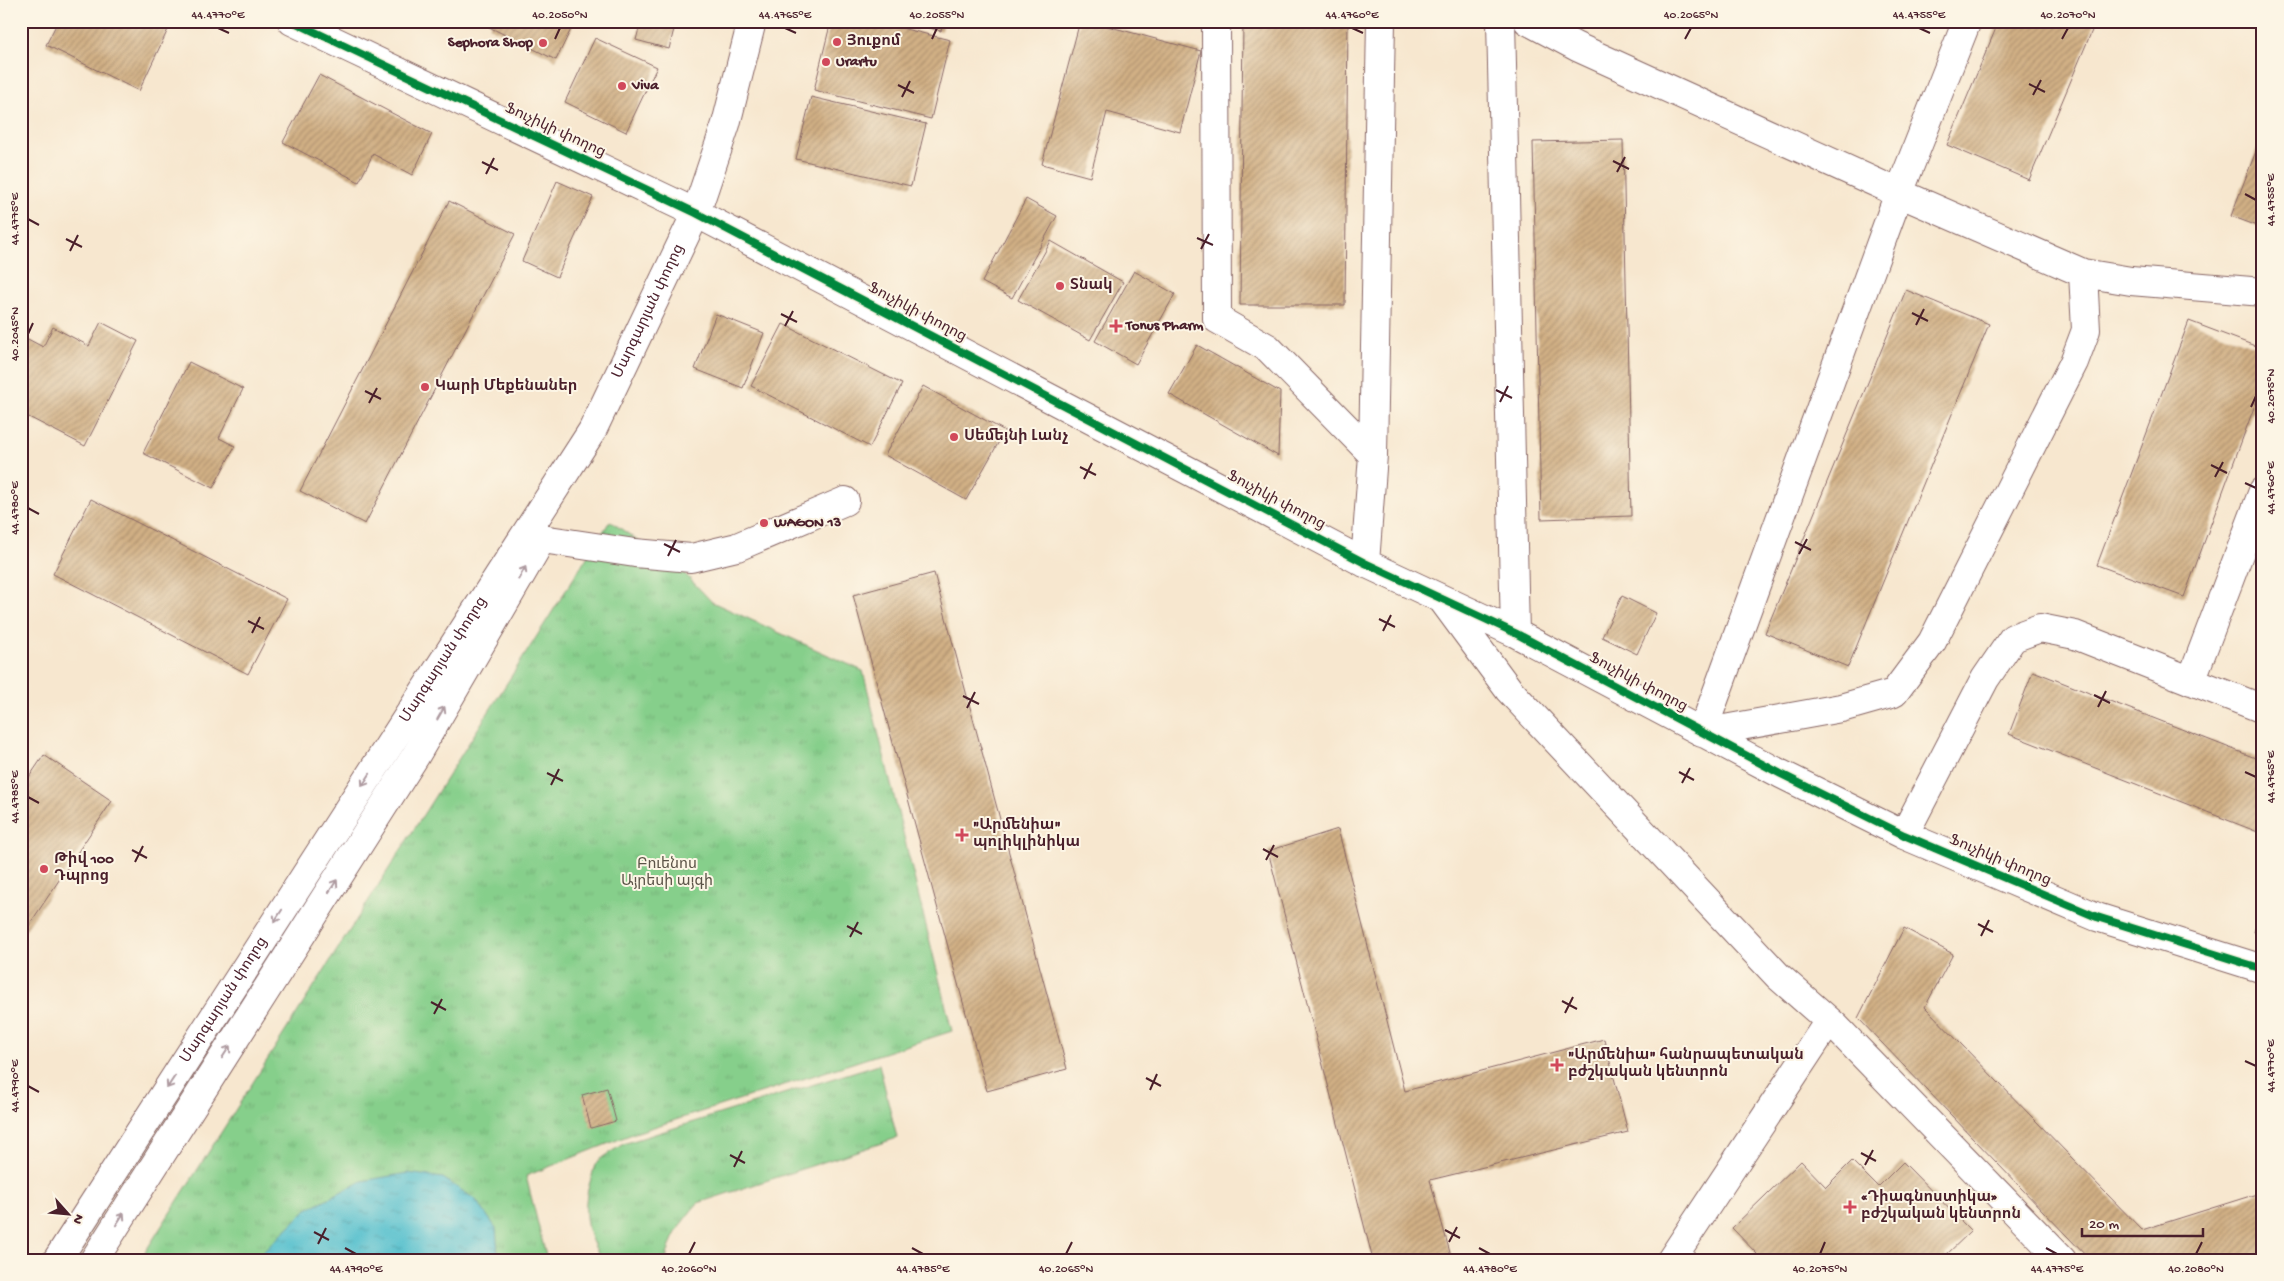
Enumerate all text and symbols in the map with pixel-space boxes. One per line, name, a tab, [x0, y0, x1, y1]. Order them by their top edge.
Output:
text: 44.4770°E	[192, 9, 245, 23]
text: 40.2050°N	[532, 9, 588, 23]
text: 44.4765°E	[759, 9, 812, 23]
text: 40.2055°N	[910, 9, 965, 23]
text: 44.4760°E	[1326, 9, 1379, 23]
text: 40.2065°N	[1664, 9, 1718, 23]
text: 44.4755°E	[1893, 9, 1946, 23]
text: 40.2070°N	[2040, 9, 2096, 23]
place label: Յուքոմ	[847, 33, 901, 51]
place label: Sephora Shop	[448, 34, 534, 52]
marker: Յուքոմ	[831, 36, 843, 48]
marker: Sephora Shop	[537, 37, 549, 49]
place label: Urartu	[836, 53, 878, 71]
marker: Urartu	[820, 56, 832, 68]
place label: Viva	[631, 77, 659, 95]
marker: Viva	[616, 80, 628, 92]
street label: Ֆուչիկի փողոց	[502, 100, 608, 162]
text: 44.4755°E	[2265, 173, 2279, 226]
text: 44.4775°E	[9, 192, 23, 245]
street label: Մարգարյան փողոց	[609, 241, 689, 382]
place label: Տնակ	[1070, 276, 1113, 295]
street label: Ֆուչիկի փողոց	[865, 279, 969, 347]
marker: Տնակ	[1054, 280, 1066, 292]
text: 40.2045°N	[9, 307, 23, 361]
place label: Tonus Pharm	[1125, 317, 1204, 335]
marker: Tonus Pharm	[1110, 320, 1122, 332]
text: 40.2075°N	[2265, 368, 2279, 423]
place label: Կարի Մեքենաներ	[435, 377, 577, 396]
marker: Կարի Մեքենաներ	[419, 381, 431, 393]
place label: Սեմեյնի Լանչ	[964, 427, 1068, 446]
marker: Սեմեյնի Լանչ	[948, 431, 960, 443]
text: 44.4760°E	[2265, 461, 2279, 514]
street label: Ֆուչիկի փողոց	[1224, 467, 1328, 535]
text: 44.4780°E	[9, 481, 23, 535]
place label: WAGON 13	[773, 514, 841, 532]
marker: WAGON 13	[758, 517, 770, 529]
one-way arrow	[518, 566, 528, 580]
street label: Մարգարյան փողոց	[397, 594, 491, 727]
street label: Ֆուչիկի փողոց	[1586, 649, 1690, 717]
one-way arrow	[436, 707, 446, 721]
text: 44.4765°E	[2265, 750, 2279, 803]
text: 44.4785°E	[9, 770, 23, 823]
one-way arrow	[361, 772, 371, 786]
place label: "Արմենիա" պոլիկլինիկա	[973, 816, 1080, 852]
marker: "Արմենիա" պոլիկլինիկա	[955, 828, 969, 842]
street label: Ֆուչիկի փողոց	[1946, 831, 2054, 891]
place label: Թիվ 100 Դպրոց	[54, 851, 114, 886]
park label: Բուենոս Այրեսի այգի	[621, 855, 713, 891]
marker: Թիվ 100 Դպրոց	[38, 863, 50, 875]
one-way arrow	[328, 879, 338, 893]
one-way arrow	[273, 909, 283, 923]
street label: Մարգարյան փողոց	[177, 934, 272, 1067]
text: 44.4770°E	[2265, 1039, 2279, 1092]
one-way arrow	[222, 1046, 232, 1060]
place label: "Արմենիա" հանրապետական բժշկական կենտրոն	[1568, 1046, 1804, 1082]
marker: "Արմենիա" հանրապետական բժշկական կենտրոն	[1550, 1058, 1564, 1072]
text: 44.4790°E	[9, 1059, 23, 1112]
one-way arrow	[166, 1075, 176, 1089]
north arrow	[42, 1188, 92, 1238]
place label: «Դիագնոստիկա» բժշկական կենտրոն	[1861, 1188, 2021, 1224]
marker: «Դիագնոստիկա» բժշկական կենտրոն	[1843, 1200, 1857, 1214]
scale bar	[2082, 1206, 2203, 1238]
text: N	[68, 1211, 87, 1227]
one-way arrow	[115, 1212, 125, 1226]
text: 20 m	[2089, 1216, 2119, 1234]
text: 44.4790°E	[330, 1263, 383, 1277]
text: 40.2060°N	[661, 1263, 717, 1277]
text: 44.4785°E	[897, 1263, 950, 1277]
text: 40.2065°N	[1039, 1263, 1093, 1277]
text: 44.4780°E	[1463, 1263, 1517, 1277]
text: 40.2075°N	[1793, 1263, 1848, 1277]
text: 44.4775°E	[2031, 1263, 2084, 1277]
text: 40.2080°N	[2168, 1263, 2224, 1277]

